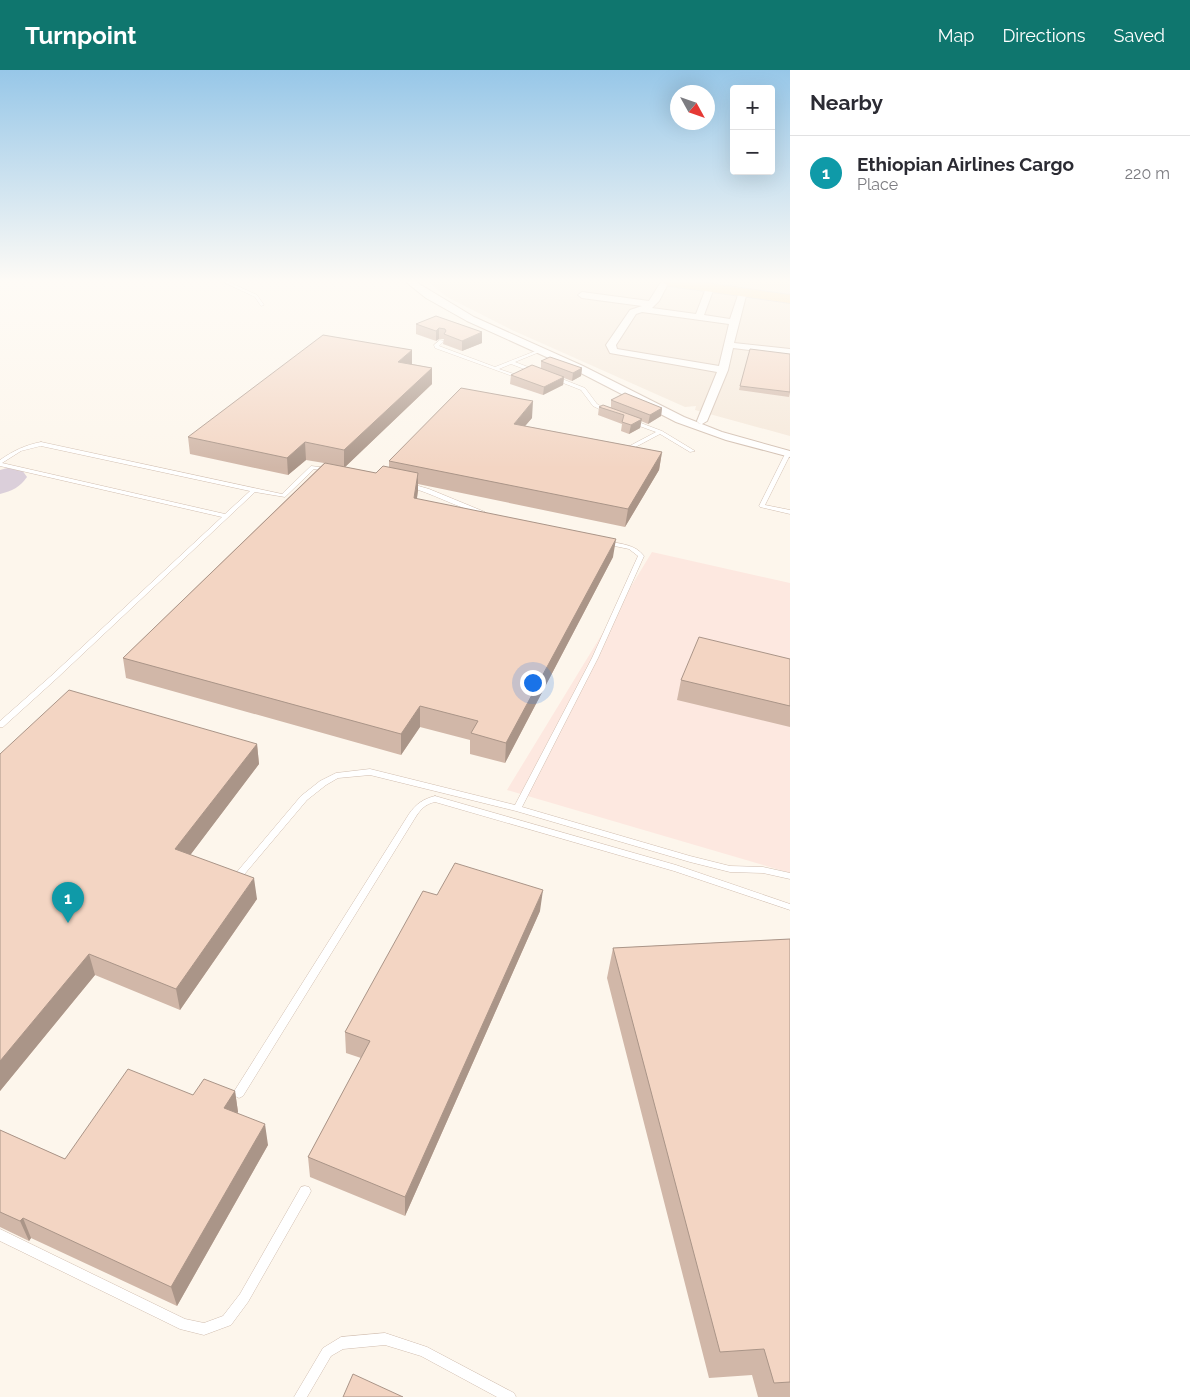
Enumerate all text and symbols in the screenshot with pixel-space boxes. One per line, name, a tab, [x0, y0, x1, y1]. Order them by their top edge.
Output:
text: Turnpoint	[25, 21, 137, 50]
text: Map	[938, 25, 974, 46]
text: Directions	[1002, 25, 1086, 46]
text: Saved	[1114, 25, 1165, 46]
north arrow	[670, 85, 715, 130]
map controls	[730, 85, 775, 175]
button: +	[730, 85, 775, 130]
text: Nearby	[810, 90, 883, 115]
button: −	[730, 130, 775, 175]
text: Ethiopian Airlines Cargo	[857, 153, 1074, 175]
text: 1	[822, 164, 830, 183]
text: 220 m	[1125, 164, 1170, 183]
text: Place	[857, 175, 898, 194]
your location	[520, 670, 546, 696]
pin: 1	[52, 882, 84, 923]

